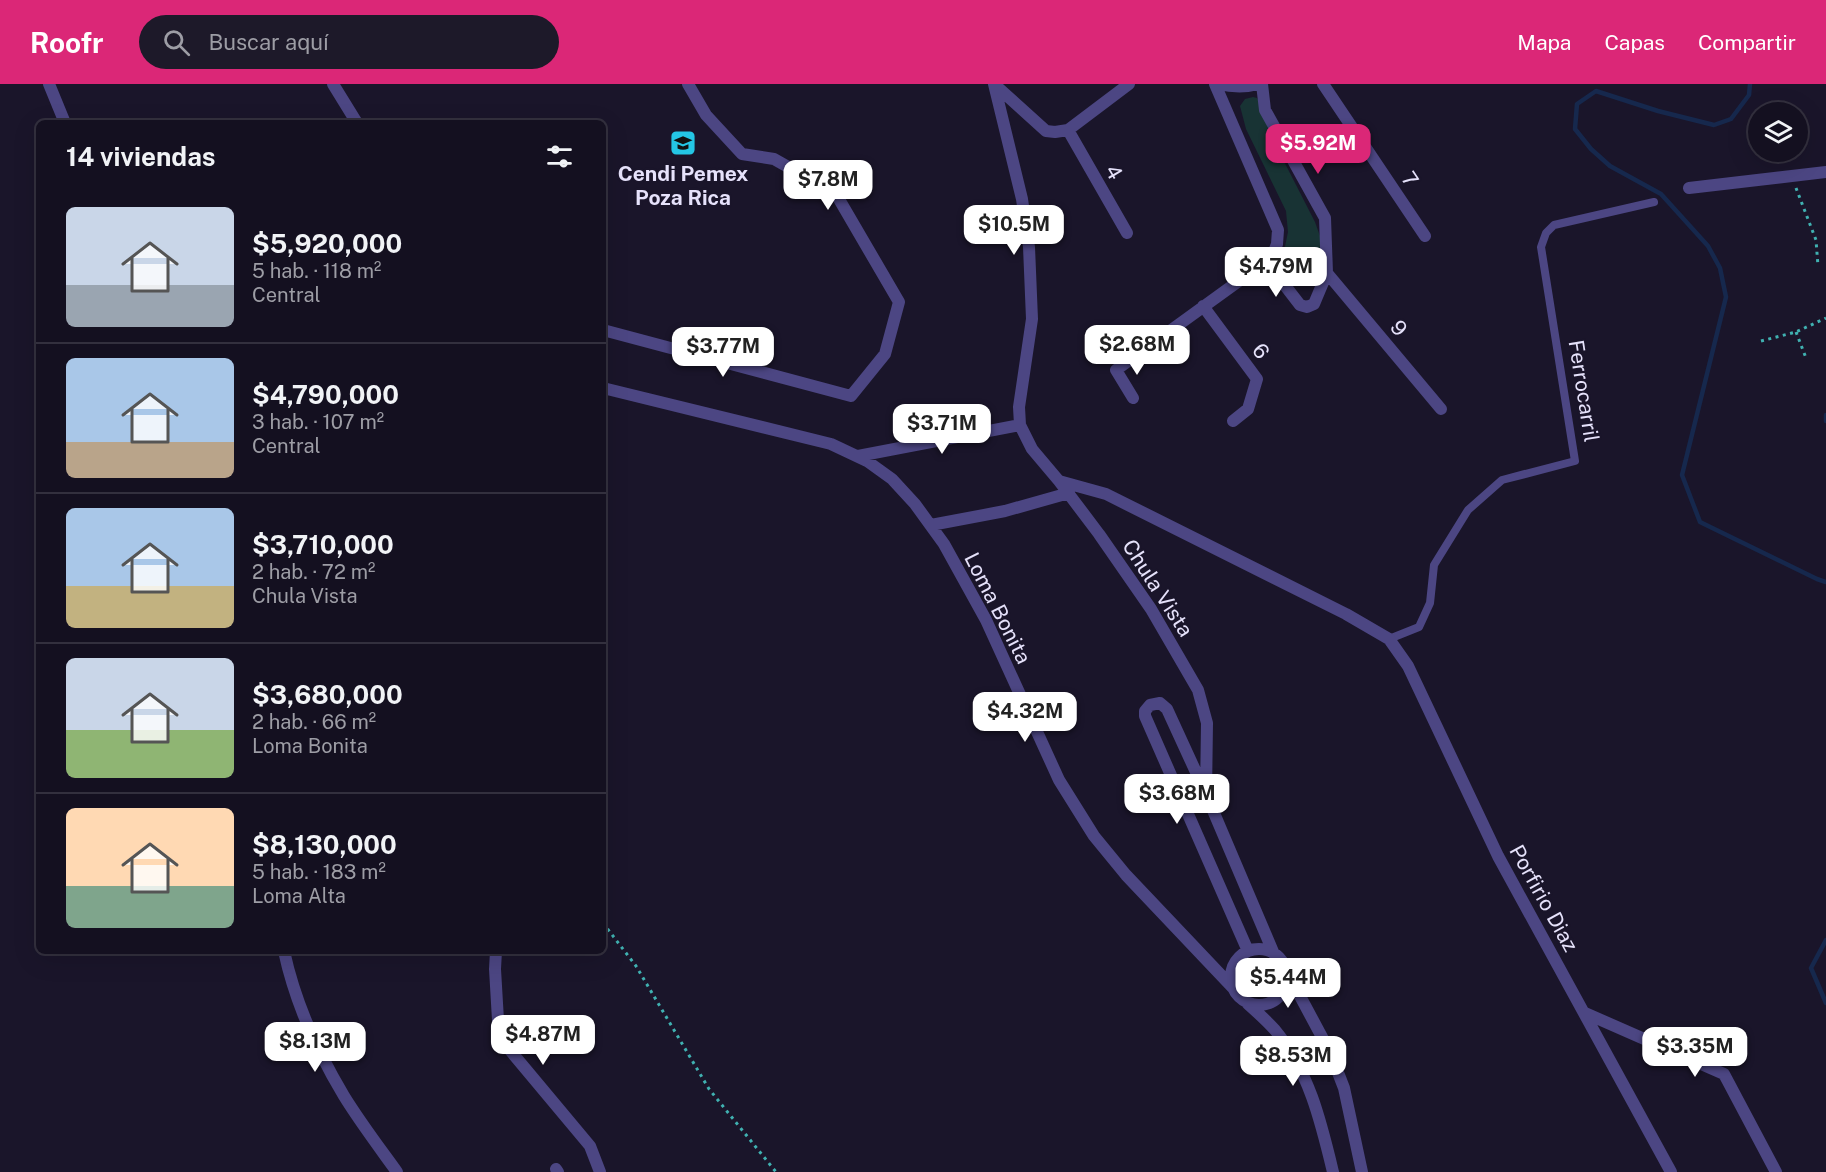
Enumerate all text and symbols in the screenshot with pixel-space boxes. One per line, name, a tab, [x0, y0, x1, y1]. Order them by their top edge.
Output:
search box	[139, 15, 559, 69]
text: Roofr	[30, 26, 103, 59]
icon: search	[160, 26, 193, 59]
text: Buscar aquí	[208, 29, 329, 55]
text: Mapa	[1517, 30, 1571, 55]
text: Capas	[1604, 30, 1665, 55]
text: Compartir	[1698, 30, 1796, 55]
map controls	[1748, 102, 1808, 162]
button: layers	[1748, 102, 1808, 162]
pin: $5.92M	[1269, 124, 1367, 175]
school or university icon: Cendi Pemex Poza Rica	[668, 128, 698, 158]
text: $5.92M	[1280, 131, 1356, 155]
icon: filters	[543, 140, 576, 173]
text: 14 viviendas	[66, 141, 215, 172]
pin: $7.8M	[786, 160, 870, 211]
street label: 4	[1100, 160, 1128, 184]
place label: Cendi Pemex Poza Rica	[618, 161, 748, 210]
text: $7.8M	[797, 167, 859, 191]
street label: 7	[1396, 167, 1424, 191]
pin: $10.5M	[965, 205, 1063, 256]
text: $10.5M	[978, 212, 1050, 236]
text: $5,920,000	[252, 228, 402, 259]
icon: home	[114, 231, 186, 303]
pin: $4.79M	[1227, 247, 1325, 298]
text: $4.79M	[1239, 254, 1313, 278]
text: 5 hab. · 118 m²	[252, 259, 381, 283]
text: Central	[252, 283, 321, 307]
street label: 9	[1385, 315, 1413, 341]
pin: $2.68M	[1088, 325, 1186, 376]
pin: $3.77M	[674, 327, 772, 378]
text: $2.68M	[1099, 332, 1175, 356]
text: $3.77M	[686, 334, 760, 358]
street label: 6	[1247, 338, 1275, 364]
street label: Ferrocarril	[1564, 338, 1604, 444]
text: $4,790,000	[252, 379, 399, 410]
icon: home	[114, 382, 186, 454]
pin: $3.71M	[893, 404, 991, 455]
text: 3 hab. · 107 m²	[252, 410, 384, 434]
text: $3.71M	[907, 411, 977, 435]
text: Central	[252, 434, 321, 458]
text: $3,710,000	[252, 529, 394, 560]
icon: home	[114, 532, 186, 604]
street label: Chula Vista	[1117, 535, 1199, 641]
street label: Loma Bonita	[959, 548, 1037, 668]
text: 2 hab. · 72 m²	[252, 560, 375, 584]
text: Chula Vista	[252, 584, 358, 608]
text: $3,680,000	[252, 679, 403, 710]
icon: home	[114, 682, 186, 754]
pin: $4.32M	[976, 692, 1074, 743]
text: $4.32M	[987, 699, 1063, 723]
text: 2 hab. · 66 m²	[252, 710, 376, 734]
text: Loma Bonita	[252, 734, 368, 758]
pin: $3.68M	[1128, 774, 1226, 825]
text: $3.68M	[1138, 781, 1216, 805]
text: $8,130,000	[252, 829, 397, 860]
icon: home	[114, 832, 186, 904]
street label: Porfirio Diaz	[1504, 840, 1584, 956]
text: 5 hab. · 183 m²	[252, 860, 386, 884]
text: Loma Alta	[252, 884, 346, 908]
pin: $5.44M	[1239, 958, 1337, 1009]
text: $5.44M	[1249, 965, 1327, 989]
pin: $4.87M	[494, 1015, 592, 1066]
pin: $8.13M	[266, 1022, 364, 1073]
text: $4.87M	[505, 1022, 581, 1046]
pin: $3.35M	[1646, 1027, 1744, 1078]
text: $8.13M	[279, 1029, 351, 1053]
text: $3.35M	[1656, 1034, 1734, 1058]
pin: $8.53M	[1244, 1036, 1342, 1087]
text: $8.53M	[1254, 1043, 1332, 1067]

